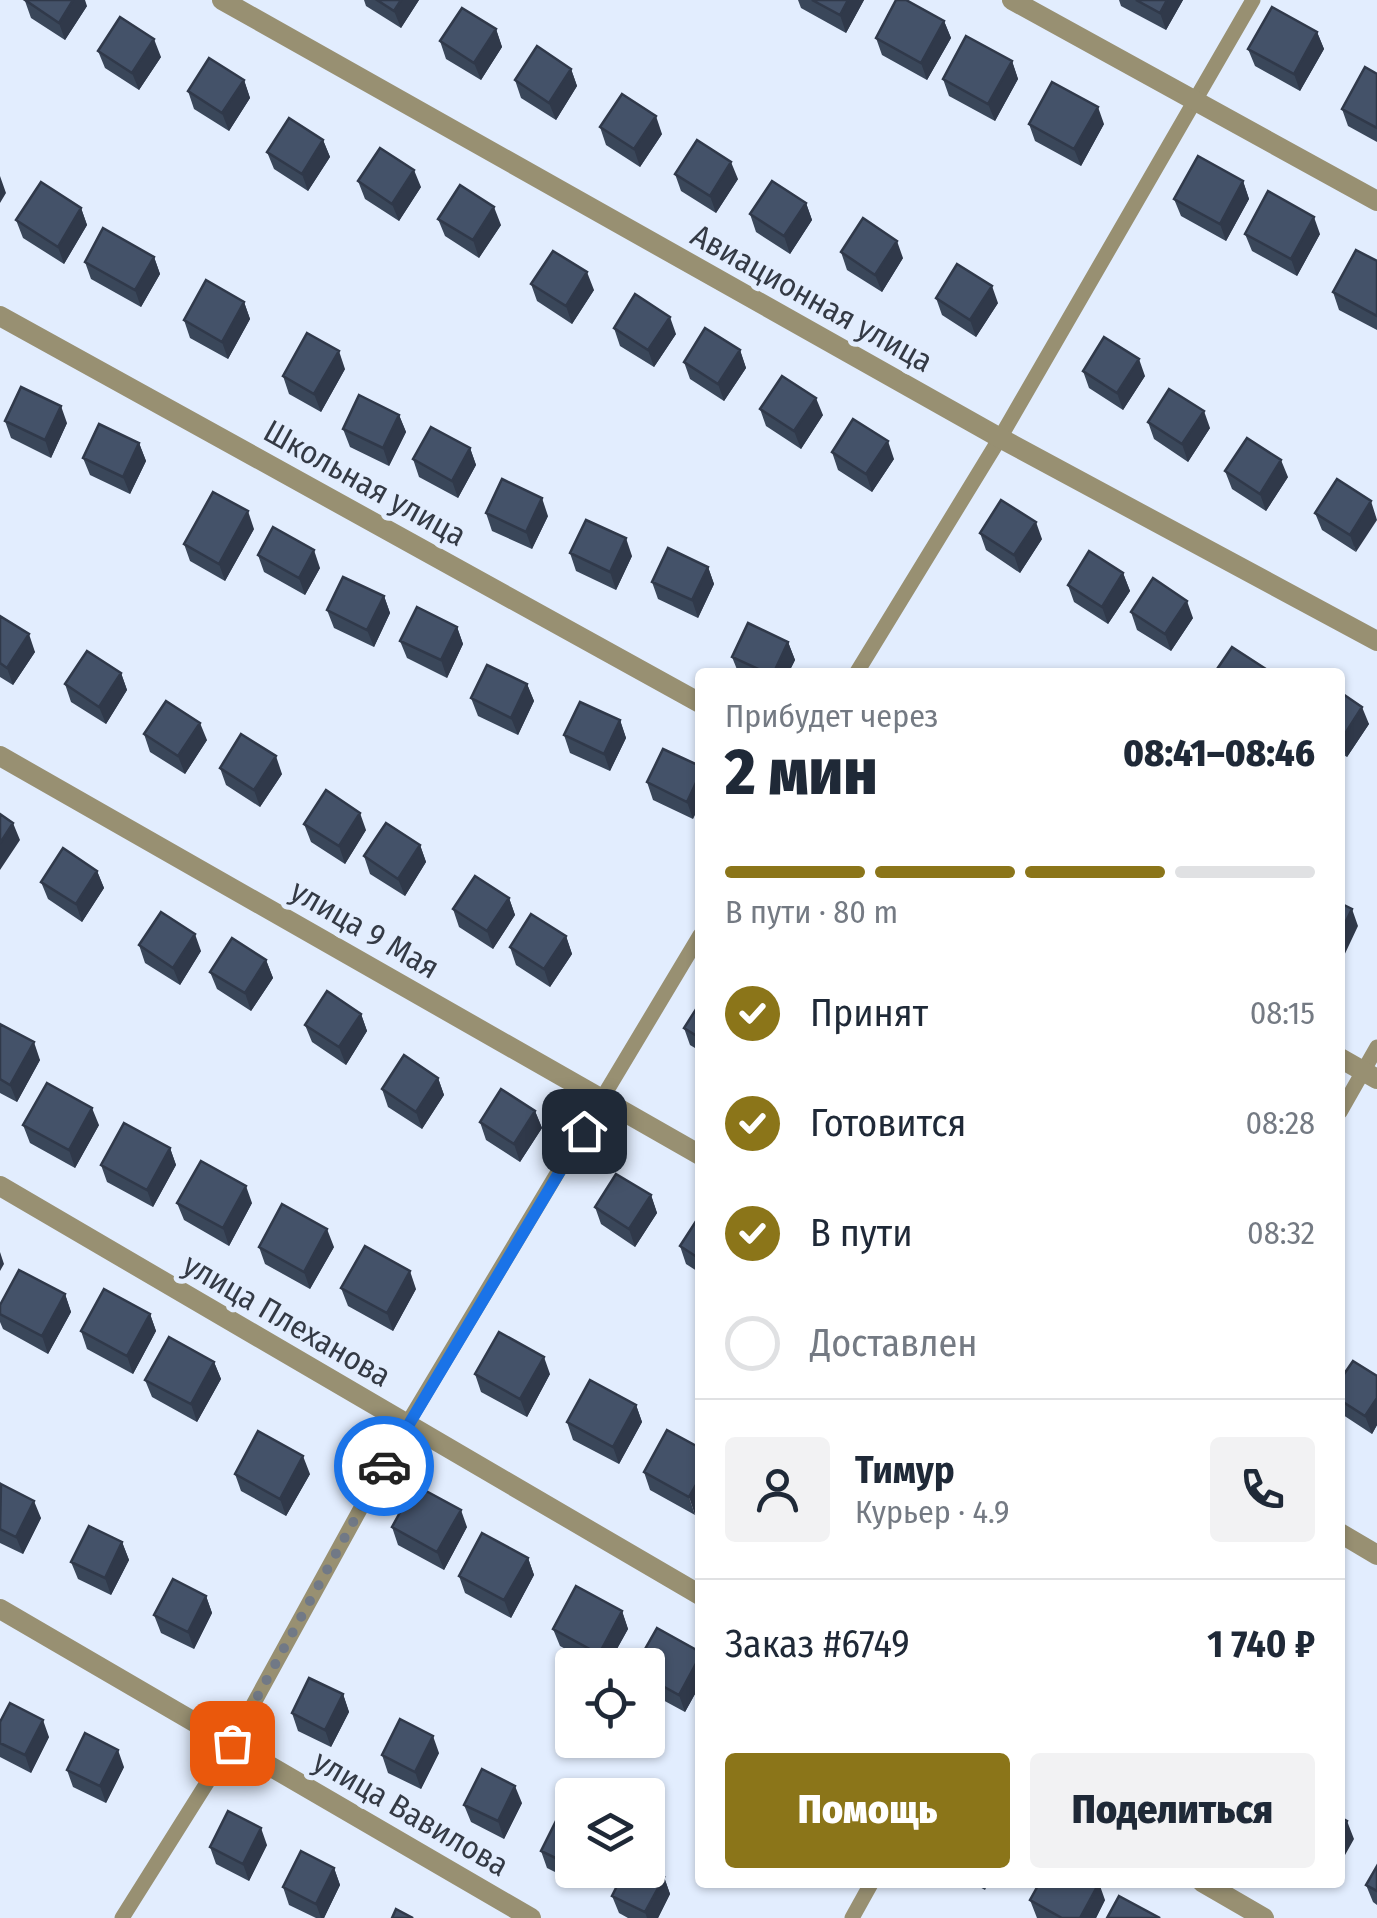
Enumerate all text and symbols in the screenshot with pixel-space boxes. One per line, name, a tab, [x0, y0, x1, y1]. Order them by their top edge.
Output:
street label: Авиационная улица	[685, 216, 939, 380]
street label: Школьная улица	[257, 412, 473, 554]
text: Прибудет через	[725, 697, 938, 735]
text: 08:41–08:46	[1123, 730, 1315, 776]
text: 2 мин	[725, 733, 878, 811]
street label: улица 9 Мая	[284, 871, 446, 987]
text: В пути · 80 m	[725, 893, 898, 931]
icon: check	[725, 986, 780, 1041]
text: Принят	[810, 990, 928, 1036]
text: 08:15	[1250, 994, 1315, 1032]
pin	[542, 1089, 627, 1174]
icon: check	[725, 1096, 780, 1151]
text: Готовится	[810, 1100, 966, 1146]
icon: home	[557, 1104, 612, 1159]
text: 08:28	[1245, 1104, 1315, 1142]
icon: check	[725, 1206, 780, 1261]
text: В пути	[810, 1210, 913, 1256]
text: 08:32	[1247, 1214, 1315, 1252]
street label: улица Плеханова	[176, 1245, 398, 1395]
text: Доставлен	[810, 1320, 977, 1366]
courier	[334, 1416, 434, 1516]
button: person	[725, 1437, 830, 1542]
button: phone	[1210, 1437, 1315, 1542]
icon: car	[357, 1439, 412, 1494]
text: Тимур	[855, 1447, 955, 1493]
text: Курьер · 4.9	[855, 1493, 1010, 1531]
text: Заказ #6749	[725, 1621, 910, 1667]
text: 1 740 ₽	[1207, 1621, 1315, 1667]
map controls	[555, 1648, 665, 1888]
button: locate	[555, 1648, 665, 1758]
pin	[190, 1701, 275, 1786]
icon: bag	[205, 1716, 260, 1771]
street label: улица Вавилова	[307, 1742, 515, 1884]
button: Помощь	[725, 1753, 1010, 1868]
button: Поделиться	[1030, 1753, 1315, 1868]
button: layers	[555, 1778, 665, 1888]

